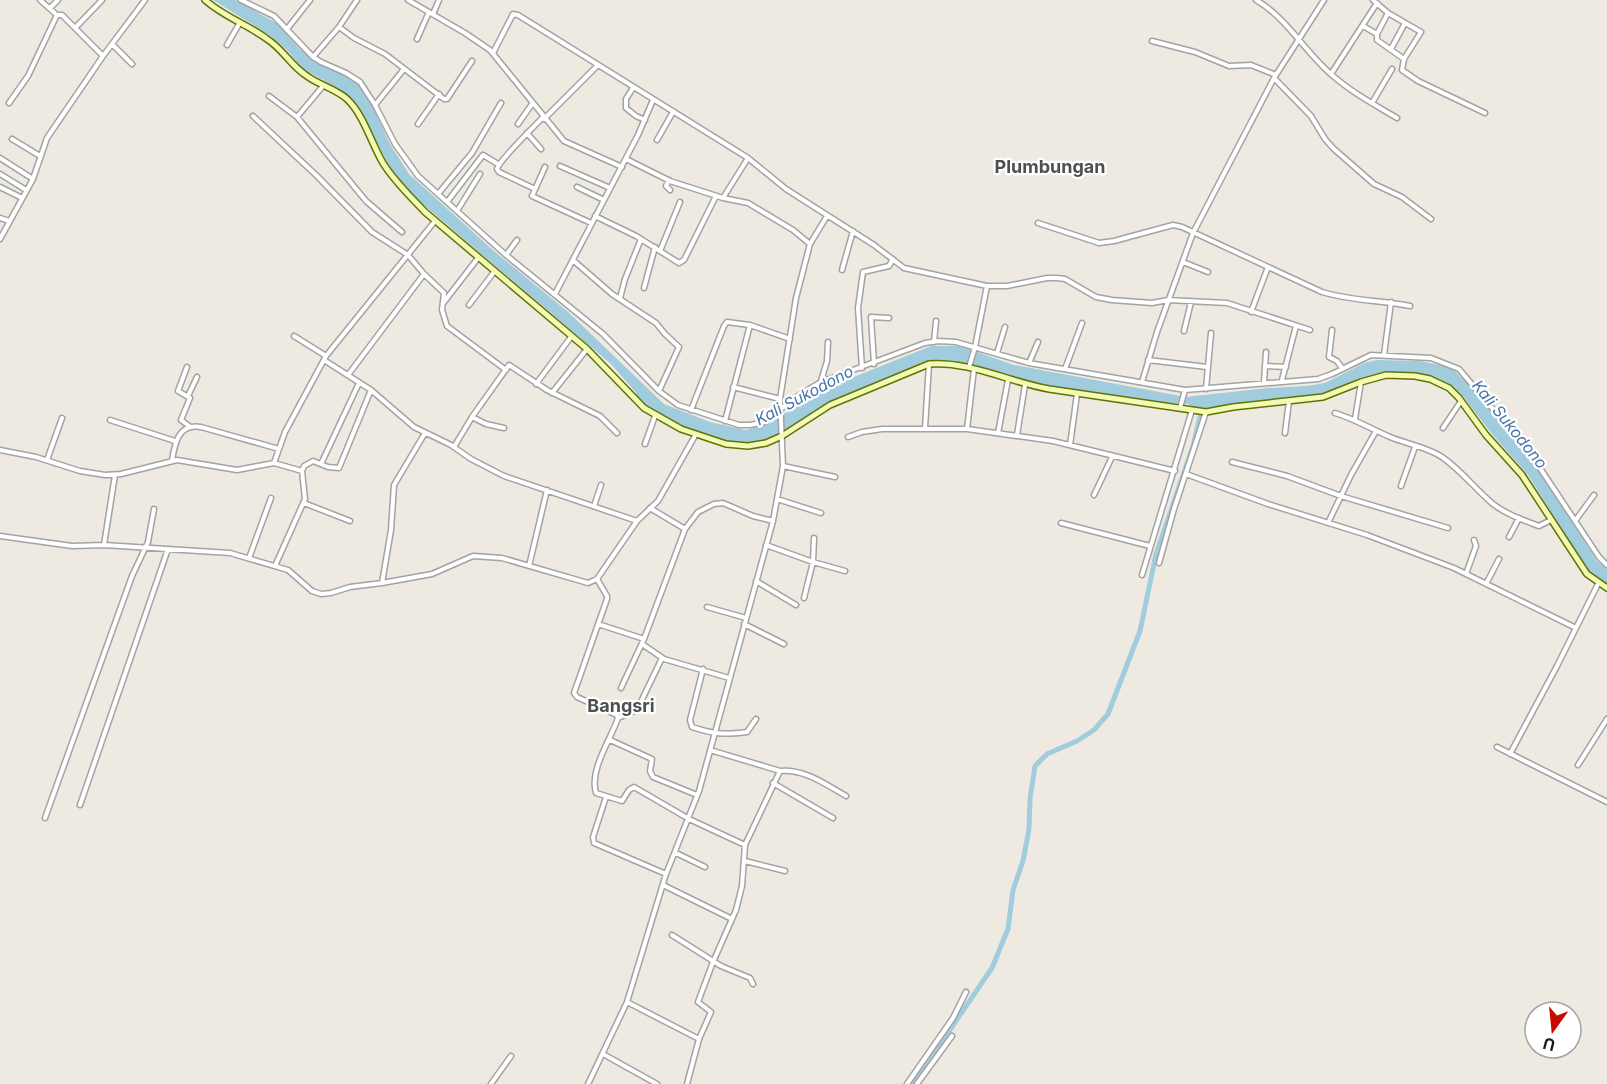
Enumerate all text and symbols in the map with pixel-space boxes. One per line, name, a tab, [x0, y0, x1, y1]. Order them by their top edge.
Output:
district label: Plumbungan	[995, 156, 1105, 177]
water label: Kali Sukodono	[751, 361, 857, 429]
water label: Kali Sukodono	[1468, 376, 1552, 472]
district label: Bangsri	[587, 695, 655, 716]
north arrow	[1523, 1000, 1583, 1060]
text: U	[1541, 1033, 1557, 1056]

